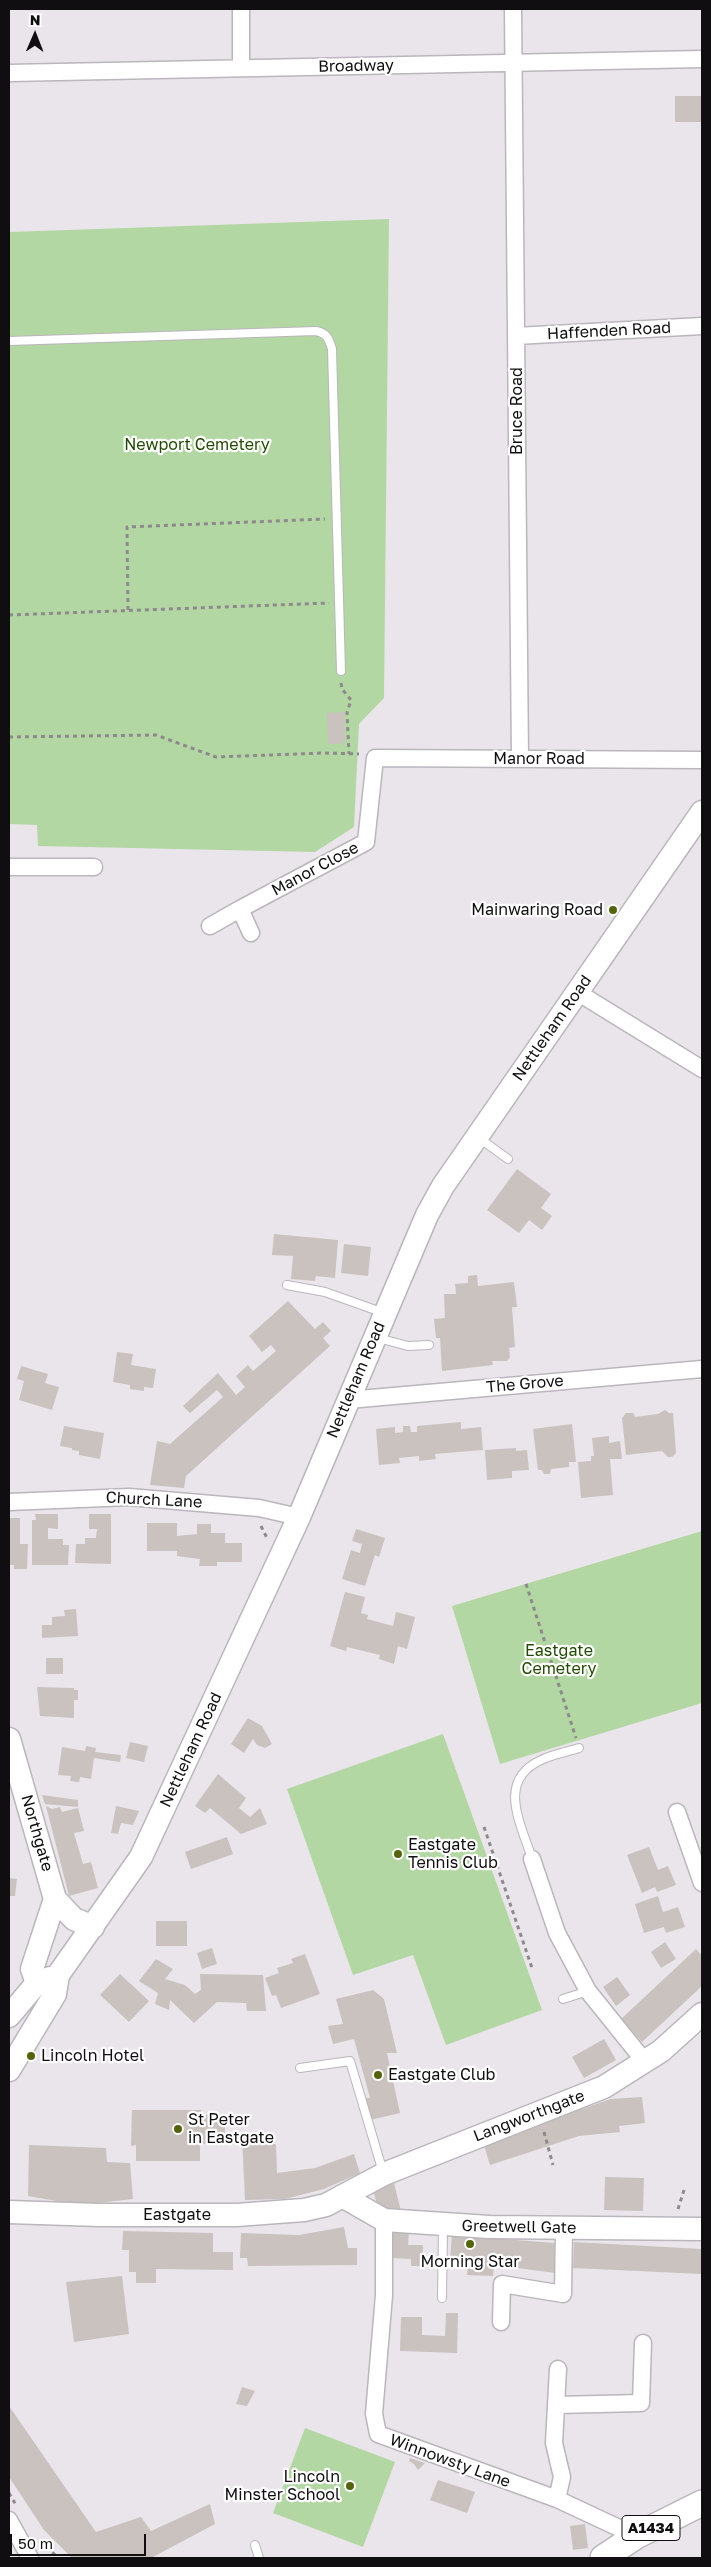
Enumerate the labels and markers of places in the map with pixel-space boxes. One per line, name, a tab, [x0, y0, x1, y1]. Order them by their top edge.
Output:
place label: Mainwaring Road	[471, 900, 603, 920]
marker: Mainwaring Road	[607, 904, 619, 916]
place label: Eastgate Tennis Club	[408, 1835, 498, 1873]
marker: Eastgate Tennis Club	[392, 1848, 404, 1860]
place label: Lincoln Hotel	[41, 2046, 144, 2066]
marker: Lincoln Hotel	[25, 2050, 37, 2062]
place label: Eastgate Club	[388, 2065, 495, 2085]
marker: Eastgate Club	[372, 2069, 384, 2081]
place label: St Peter in Eastgate	[188, 2110, 274, 2148]
marker: St Peter in Eastgate	[172, 2123, 184, 2135]
marker: Morning Star	[464, 2238, 476, 2250]
place label: Morning Star	[420, 2252, 520, 2272]
place label: Lincoln Minster School	[225, 2467, 340, 2505]
marker: Lincoln Minster School	[344, 2480, 356, 2492]

